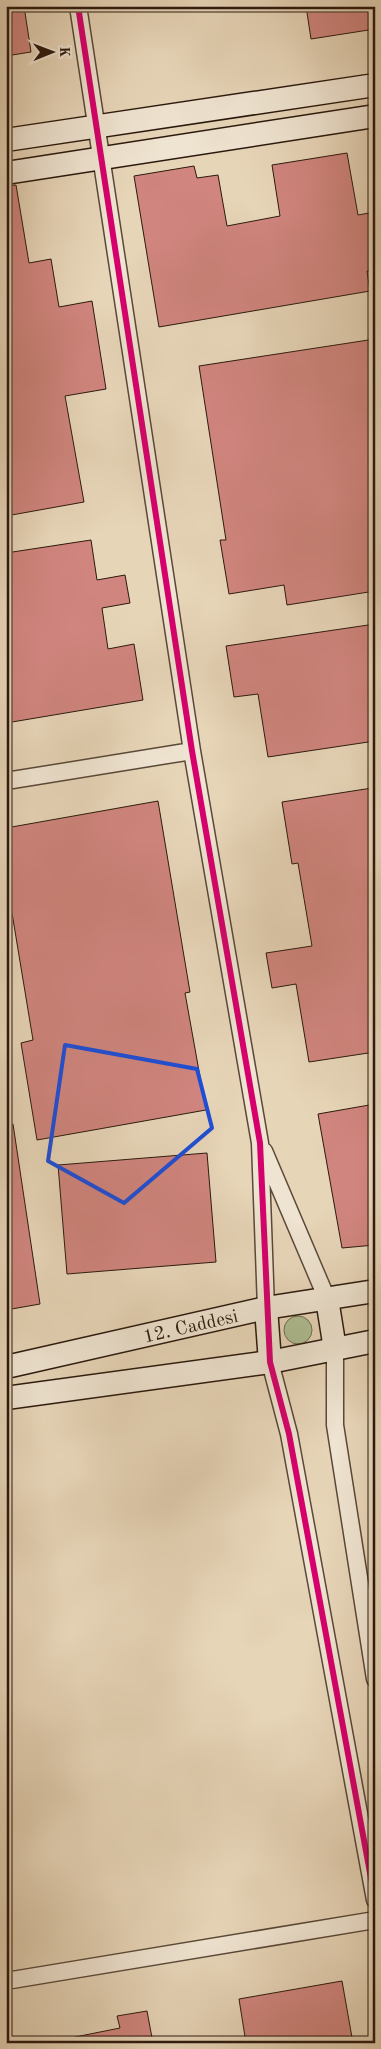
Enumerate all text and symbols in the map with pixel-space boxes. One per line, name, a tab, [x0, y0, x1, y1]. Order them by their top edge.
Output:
north arrow	[28, 28, 78, 78]
text: K	[57, 46, 71, 58]
street label: 12. Caddesi	[142, 1308, 240, 1348]

